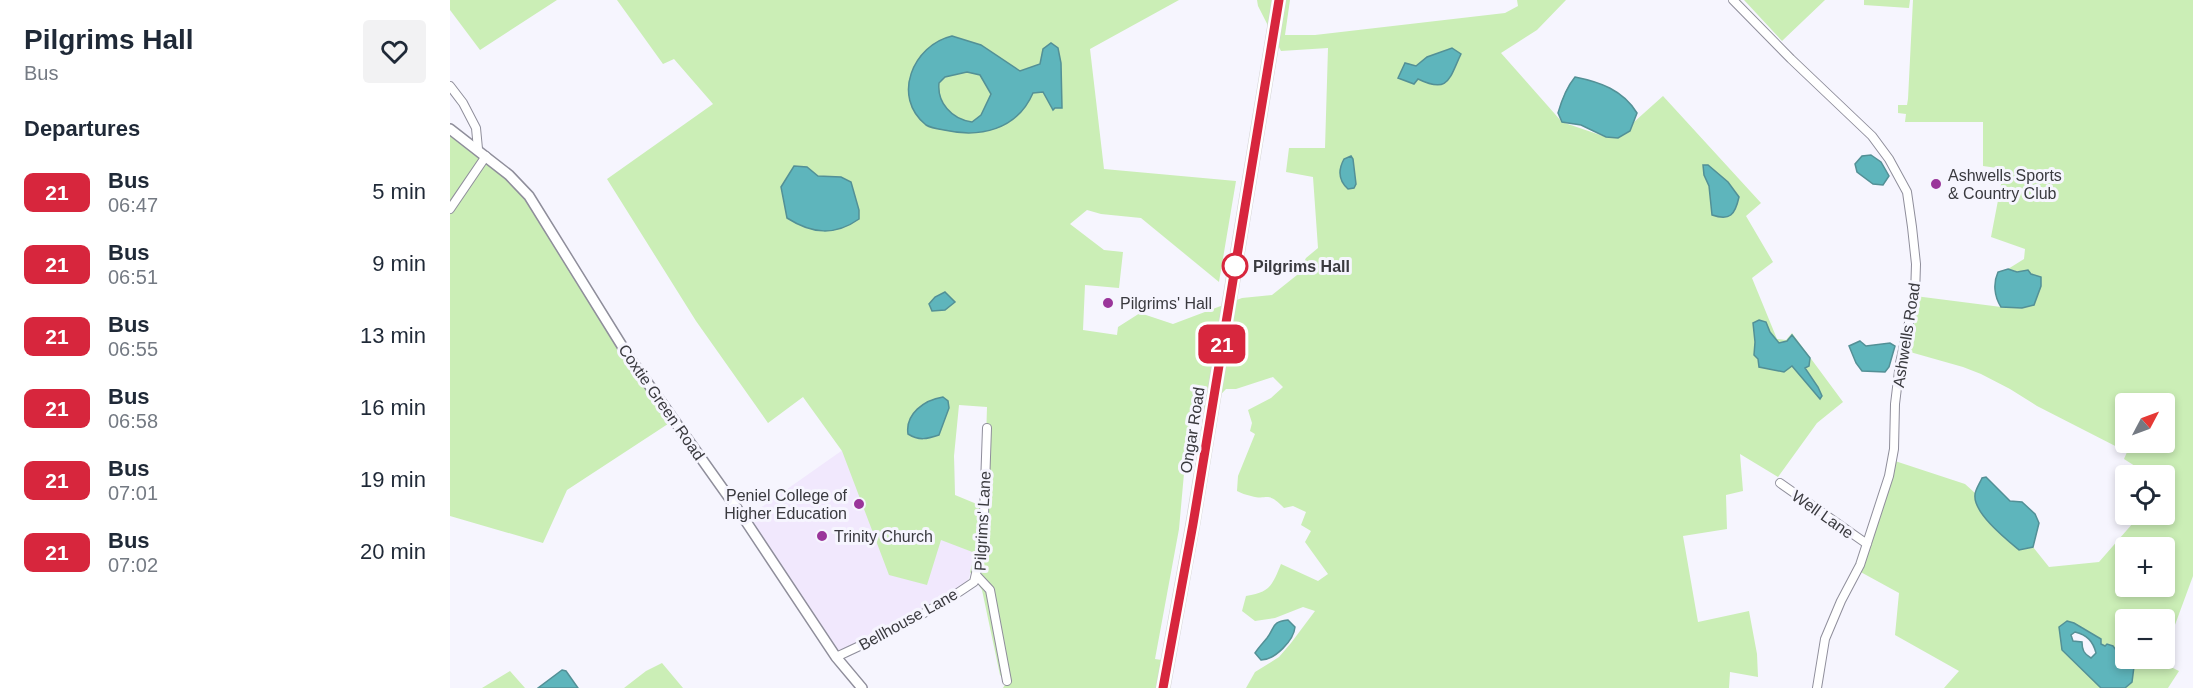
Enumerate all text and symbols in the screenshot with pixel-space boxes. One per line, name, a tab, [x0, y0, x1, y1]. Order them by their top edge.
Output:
button: heart	[363, 20, 426, 83]
text: Pilgrims Hall	[24, 24, 194, 55]
text: Bus	[24, 62, 58, 84]
text: Departures	[24, 116, 140, 141]
place label: Ashwells Sports & Country Club	[1948, 167, 2062, 202]
text: Bus	[108, 168, 150, 193]
marker: Ashwells Sports & Country Club	[1929, 177, 1943, 191]
text: 5 min	[372, 179, 426, 204]
text: 21	[45, 181, 69, 204]
text: 06:47	[108, 194, 158, 216]
text: Bus	[108, 240, 150, 265]
text: 9 min	[372, 251, 426, 276]
text: 21	[45, 253, 69, 276]
marker: Pilgrims Hall	[1222, 253, 1248, 279]
place label: Pilgrims Hall	[1253, 258, 1350, 275]
text: 06:51	[108, 266, 158, 288]
street label: Ashwells Road	[1890, 281, 1923, 389]
place label: Pilgrims' Hall	[1120, 295, 1212, 312]
marker: Pilgrims' Hall	[1101, 296, 1115, 310]
text: Bus	[108, 312, 150, 337]
text: 13 min	[360, 323, 426, 348]
line badge: 21	[1195, 324, 1249, 364]
text: 21	[45, 325, 69, 348]
text: 21	[1210, 333, 1234, 356]
text: 06:55	[108, 338, 158, 360]
street label: Coxtie Green Road	[615, 341, 708, 463]
text: Bus	[108, 384, 150, 409]
street label: Ongar Road	[1177, 386, 1208, 474]
north arrow	[2115, 393, 2175, 453]
map controls	[2115, 393, 2175, 669]
text: 16 min	[360, 395, 426, 420]
text: 21	[45, 397, 69, 420]
text: 06:58	[108, 410, 158, 432]
text: Bus	[108, 456, 150, 481]
button: locate	[2115, 465, 2175, 525]
text: 19 min	[360, 467, 426, 492]
text: 21	[45, 469, 69, 492]
street label: Pilgrims' Lane	[971, 471, 994, 571]
text: 07:01	[108, 482, 158, 504]
place label: Peniel College of Higher Education	[724, 487, 848, 522]
street label: Well Lane	[1789, 487, 1857, 542]
marker: Peniel College of Higher Education	[852, 497, 866, 511]
text: Bus	[108, 528, 150, 553]
place label: Trinity Church	[834, 528, 933, 545]
marker: Trinity Church	[815, 529, 829, 543]
button: +	[2115, 537, 2175, 597]
text: 20 min	[360, 539, 426, 564]
text: 21	[45, 541, 69, 564]
text: 07:02	[108, 554, 158, 576]
street label: Bellhouse Lane	[856, 585, 961, 654]
button: −	[2115, 609, 2175, 669]

